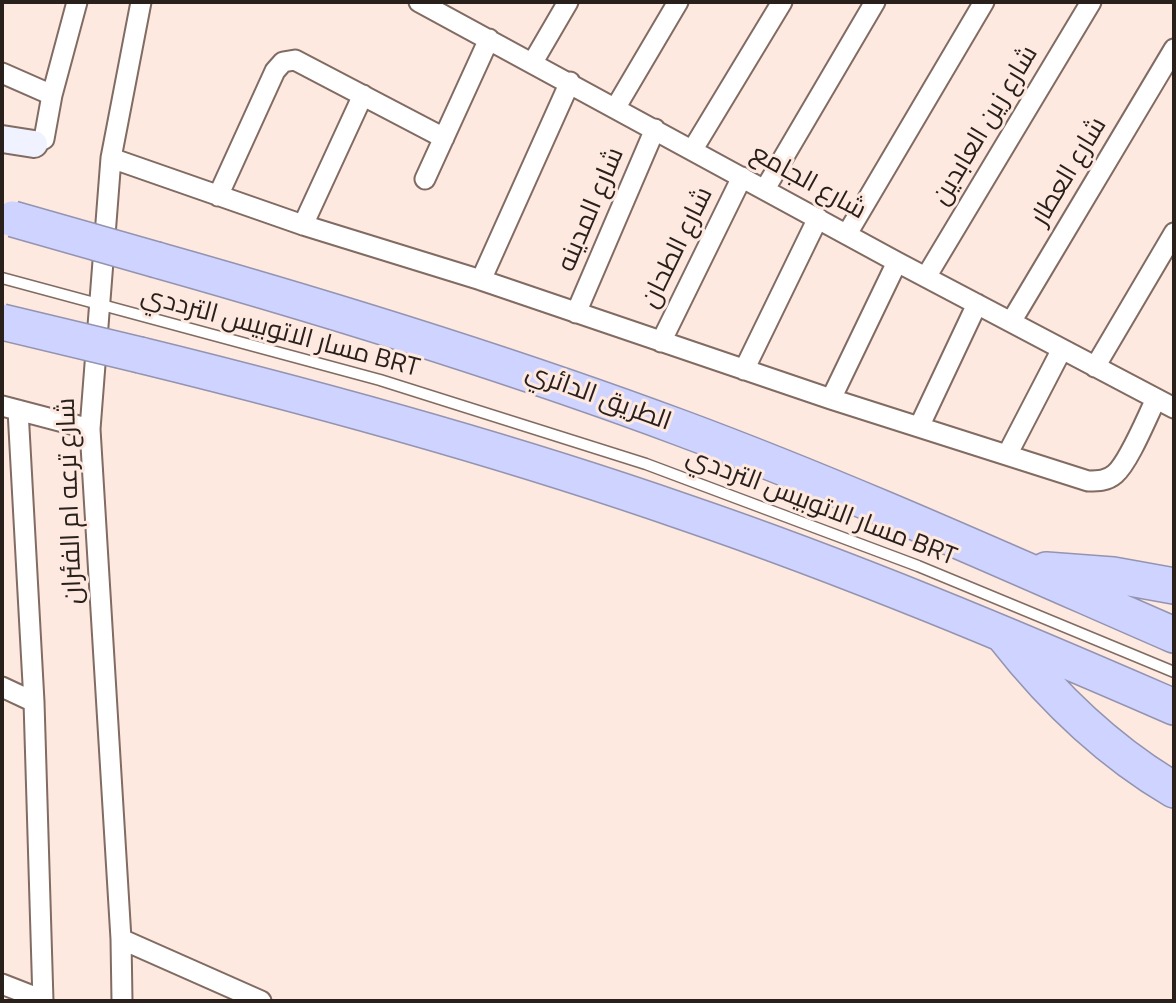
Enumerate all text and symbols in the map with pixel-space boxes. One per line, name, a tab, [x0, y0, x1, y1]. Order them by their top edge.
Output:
street label: شارع زين العابدين	[926, 41, 1046, 211]
street label: شارع العطار	[1026, 112, 1114, 232]
street label: شارع الجامع	[745, 139, 871, 227]
street label: شارع المدينه	[552, 143, 632, 277]
street label: شارع الطحان	[635, 183, 721, 313]
street label: مسار الاتوبيس الترددي BRT	[137, 281, 423, 385]
street label: الطريق الدائري	[521, 357, 675, 439]
street label: شارع ترعه ام الفئران	[52, 397, 90, 605]
street label: مسار الاتوبيس الترددي BRT	[681, 442, 961, 574]

